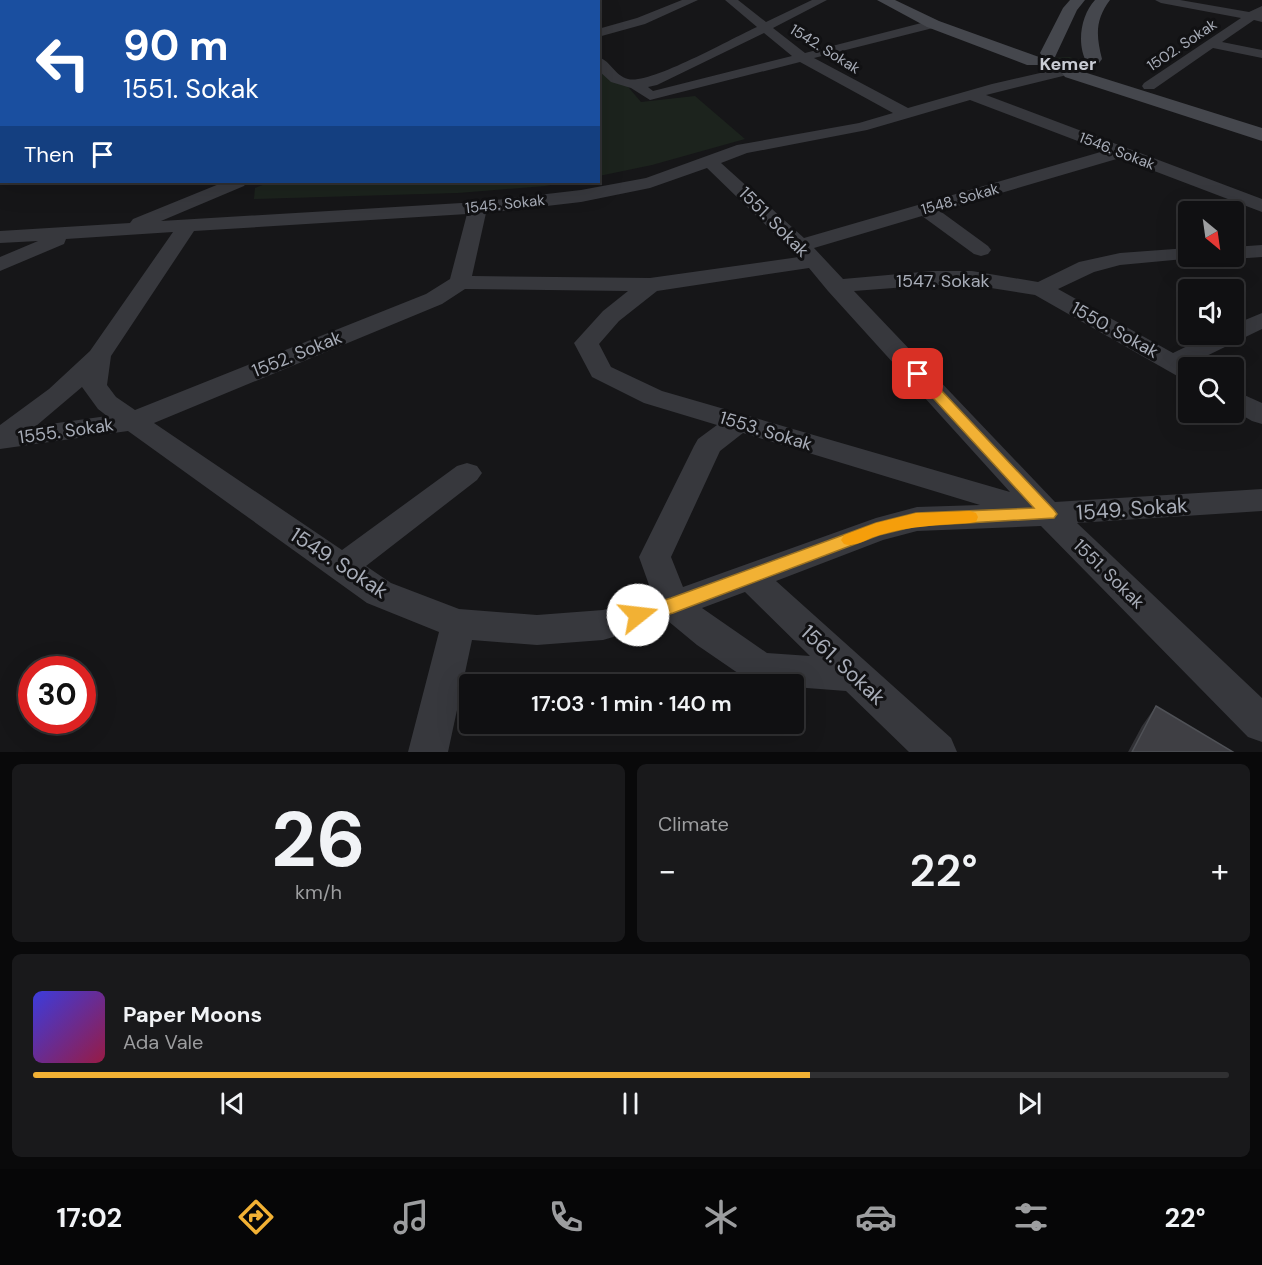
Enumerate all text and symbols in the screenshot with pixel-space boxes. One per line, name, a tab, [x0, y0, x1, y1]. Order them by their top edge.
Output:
street label: 1502. Sokak	[1143, 14, 1221, 76]
text: 90 m	[123, 18, 229, 73]
street label: 1542. Sokak	[786, 19, 864, 79]
icon: left	[24, 24, 102, 102]
district label: Kemer	[1040, 52, 1096, 76]
text: 1551. Sokak	[123, 71, 259, 106]
street label: 1546. Sokak	[1076, 127, 1158, 175]
icon: arrive	[86, 138, 119, 171]
text: Then	[24, 140, 74, 169]
street label: 1548. Sokak	[919, 178, 1002, 220]
street label: 1551. Sokak	[734, 182, 814, 262]
street label: 1545. Sokak	[464, 190, 546, 218]
north arrow	[1178, 201, 1244, 267]
map controls	[1178, 201, 1244, 423]
street label: 1547. Sokak	[896, 269, 990, 293]
button: sound	[1178, 279, 1244, 345]
street label: 1550. Sokak	[1067, 296, 1163, 364]
street label: 1552. Sokak	[248, 325, 346, 383]
pin	[892, 348, 943, 399]
icon: arrive	[901, 357, 934, 390]
button: search	[1178, 357, 1244, 423]
street label: 1553. Sokak	[717, 406, 815, 456]
street label: 1555. Sokak	[17, 412, 115, 450]
street label: 1549. Sokak	[1075, 491, 1189, 527]
street label: 1549. Sokak	[285, 521, 394, 605]
street label: 1551. Sokak	[1068, 534, 1150, 614]
position arrow	[606, 583, 670, 647]
street label: 1561. Sokak	[795, 619, 892, 712]
speed limit sign: 30	[18, 656, 96, 734]
text: 17:03 · 1 min · 140 m	[531, 689, 732, 718]
text: 26	[271, 789, 366, 890]
text: Climate	[658, 811, 729, 837]
text: 22°	[910, 841, 978, 900]
text: −	[658, 849, 676, 892]
text: +	[1211, 849, 1229, 892]
text: km/h	[295, 879, 342, 905]
text: Paper Moons	[123, 1000, 262, 1029]
text: Ada Vale	[123, 1029, 203, 1055]
icon: previous	[216, 1087, 249, 1120]
icon: pause	[614, 1087, 647, 1120]
icon: next	[1013, 1087, 1046, 1120]
icon: directions	[235, 1196, 277, 1238]
icon: music	[390, 1196, 432, 1238]
icon: phone	[545, 1196, 587, 1238]
icon: climate	[700, 1196, 742, 1238]
icon: car	[855, 1196, 897, 1238]
icon: filters	[1010, 1196, 1052, 1238]
text: 17:02	[56, 1200, 122, 1235]
text: 22°	[1164, 1200, 1205, 1235]

